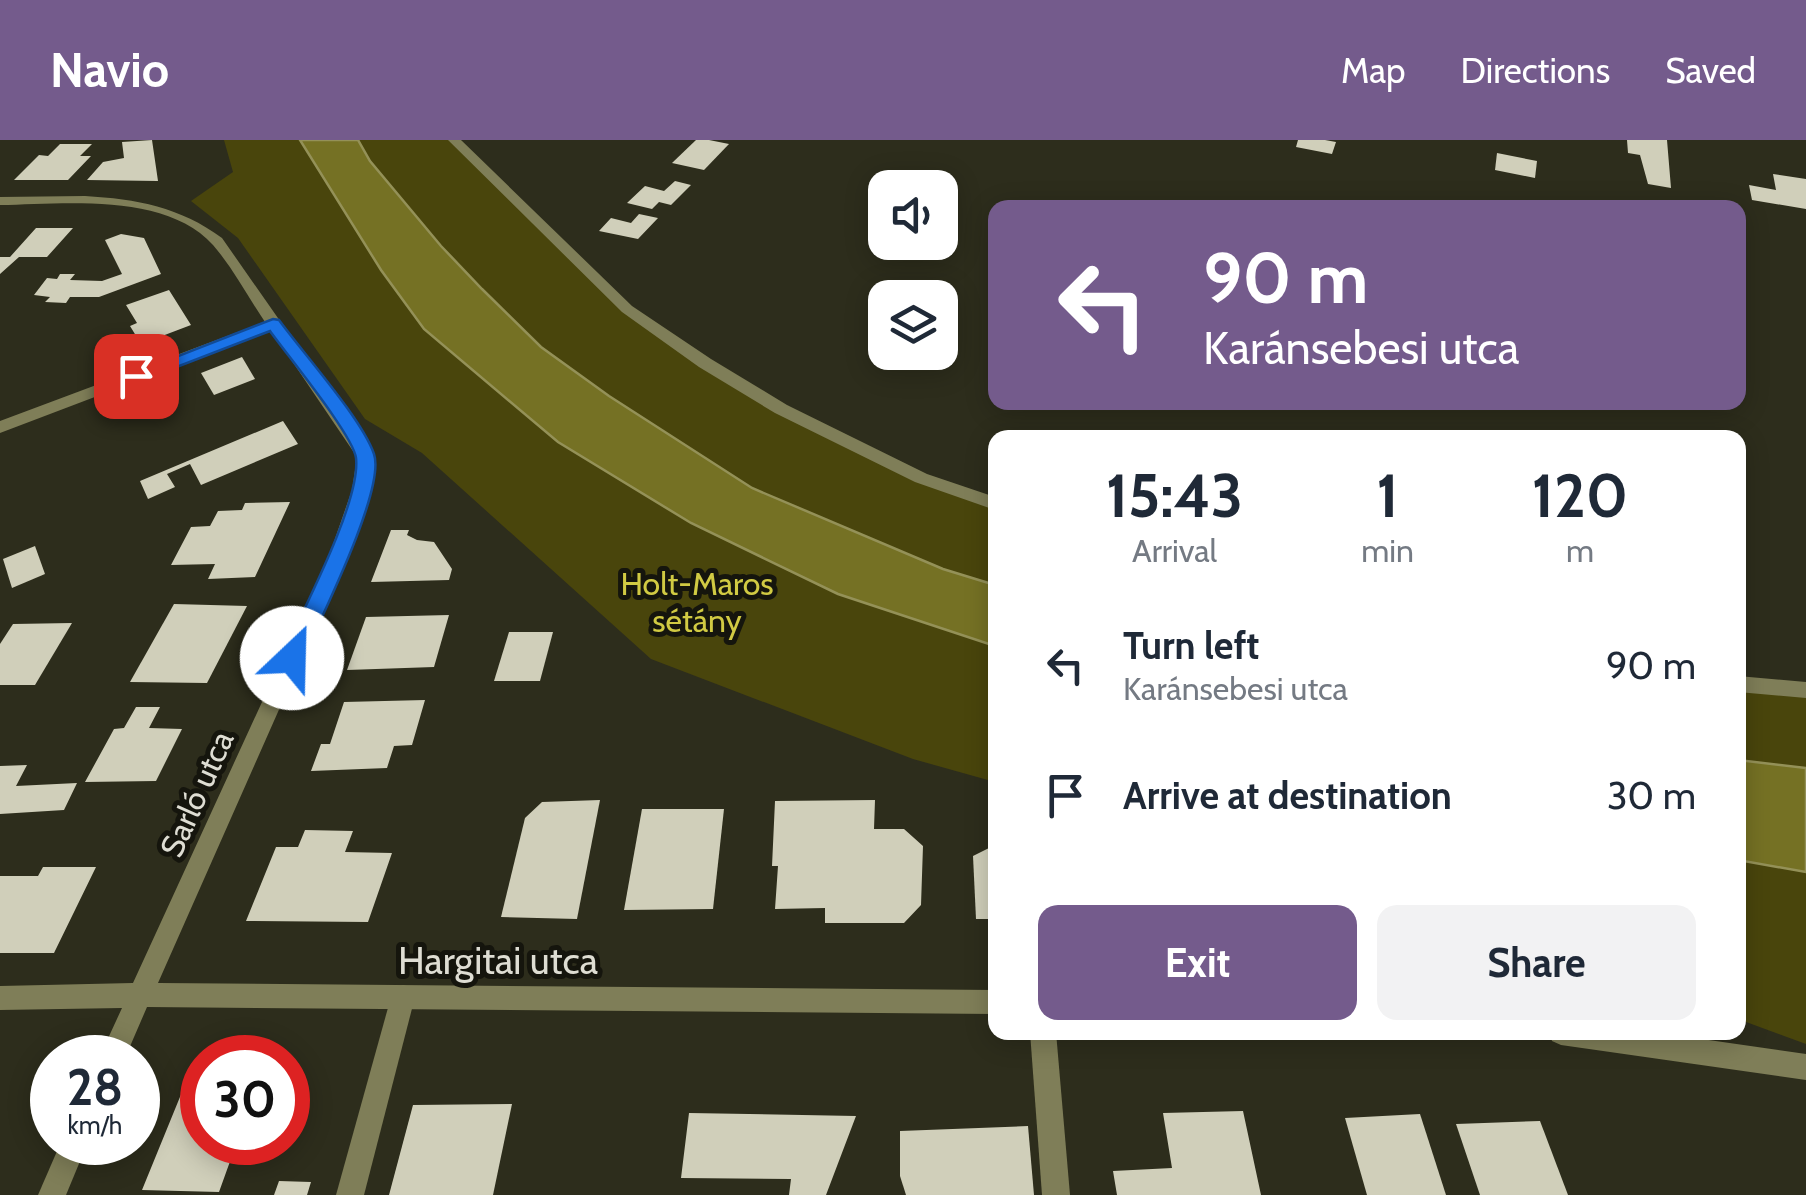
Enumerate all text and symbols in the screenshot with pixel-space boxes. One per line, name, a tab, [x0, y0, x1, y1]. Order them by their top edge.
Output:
text: Navio	[50, 41, 169, 99]
text: Map	[1341, 49, 1406, 92]
text: Directions	[1461, 49, 1610, 92]
text: Saved	[1665, 49, 1756, 92]
map controls	[868, 170, 958, 370]
button: sound	[868, 170, 958, 260]
text: 90 m	[1203, 235, 1368, 321]
icon: left	[1038, 240, 1168, 370]
button: layers	[868, 280, 958, 370]
text: Karánsebesi utca	[1203, 321, 1519, 375]
pin	[94, 334, 179, 419]
icon: arrive	[109, 349, 164, 404]
text: 15:43	[1106, 459, 1243, 532]
text: 1	[1376, 459, 1399, 532]
text: 120	[1532, 459, 1628, 532]
text: Arrival	[1132, 531, 1217, 570]
text: min	[1361, 531, 1414, 570]
text: m	[1566, 531, 1594, 570]
park label: Holt-Maros sétány	[620, 564, 774, 640]
position arrow	[240, 606, 344, 710]
text: Turn left	[1123, 622, 1259, 669]
icon: left	[1038, 638, 1093, 693]
text: 90 m	[1606, 642, 1696, 689]
text: Karánsebesi utca	[1123, 669, 1348, 708]
street label: Sarló utca	[152, 724, 242, 863]
icon: arrive	[1038, 768, 1093, 823]
text: Arrive at destination	[1123, 772, 1452, 819]
text: 30 m	[1607, 772, 1696, 819]
button: Exit	[1038, 905, 1357, 1020]
button: Share	[1377, 905, 1696, 1020]
street label: Hargitai utca	[398, 937, 598, 984]
speed limit sign: 30	[180, 1035, 310, 1165]
text: 28	[67, 1057, 123, 1118]
text: km/h	[68, 1110, 122, 1140]

